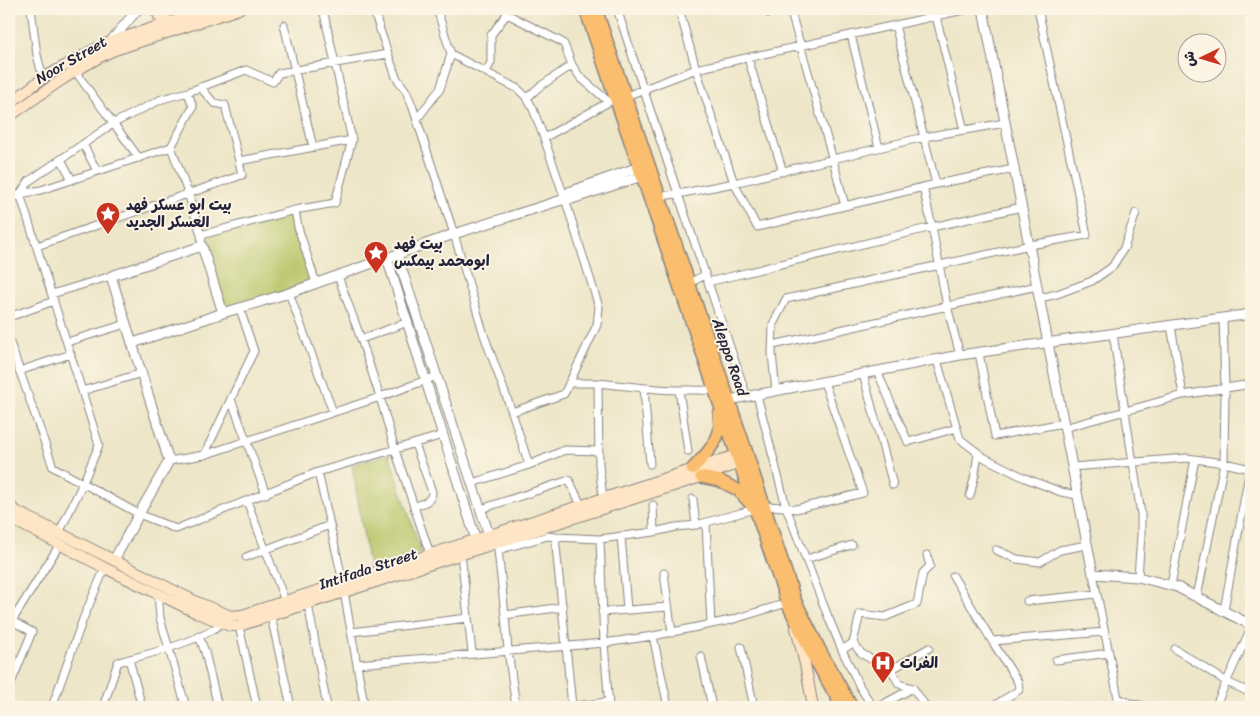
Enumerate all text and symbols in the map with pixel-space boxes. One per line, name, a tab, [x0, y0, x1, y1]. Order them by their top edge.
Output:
street label: Noor Street	[30, 29, 112, 91]
north arrow	[1178, 32, 1228, 82]
text: ش	[1176, 50, 1203, 68]
place label: بيت ابو عسكر فهد العسكر الجديد	[126, 192, 232, 235]
place icon: بيت ابو عسكر فهد العسكر الجديد	[95, 201, 121, 235]
place label: بيت فهد ابومحمد بيمكس	[394, 231, 490, 274]
place icon: بيت فهد ابومحمد بيمكس	[363, 240, 389, 274]
street label: Aleppo Road	[704, 313, 756, 401]
street label: Intifada Street	[314, 541, 421, 597]
hospital icon: الفرات	[870, 650, 896, 684]
place label: الفرات	[900, 650, 938, 676]

